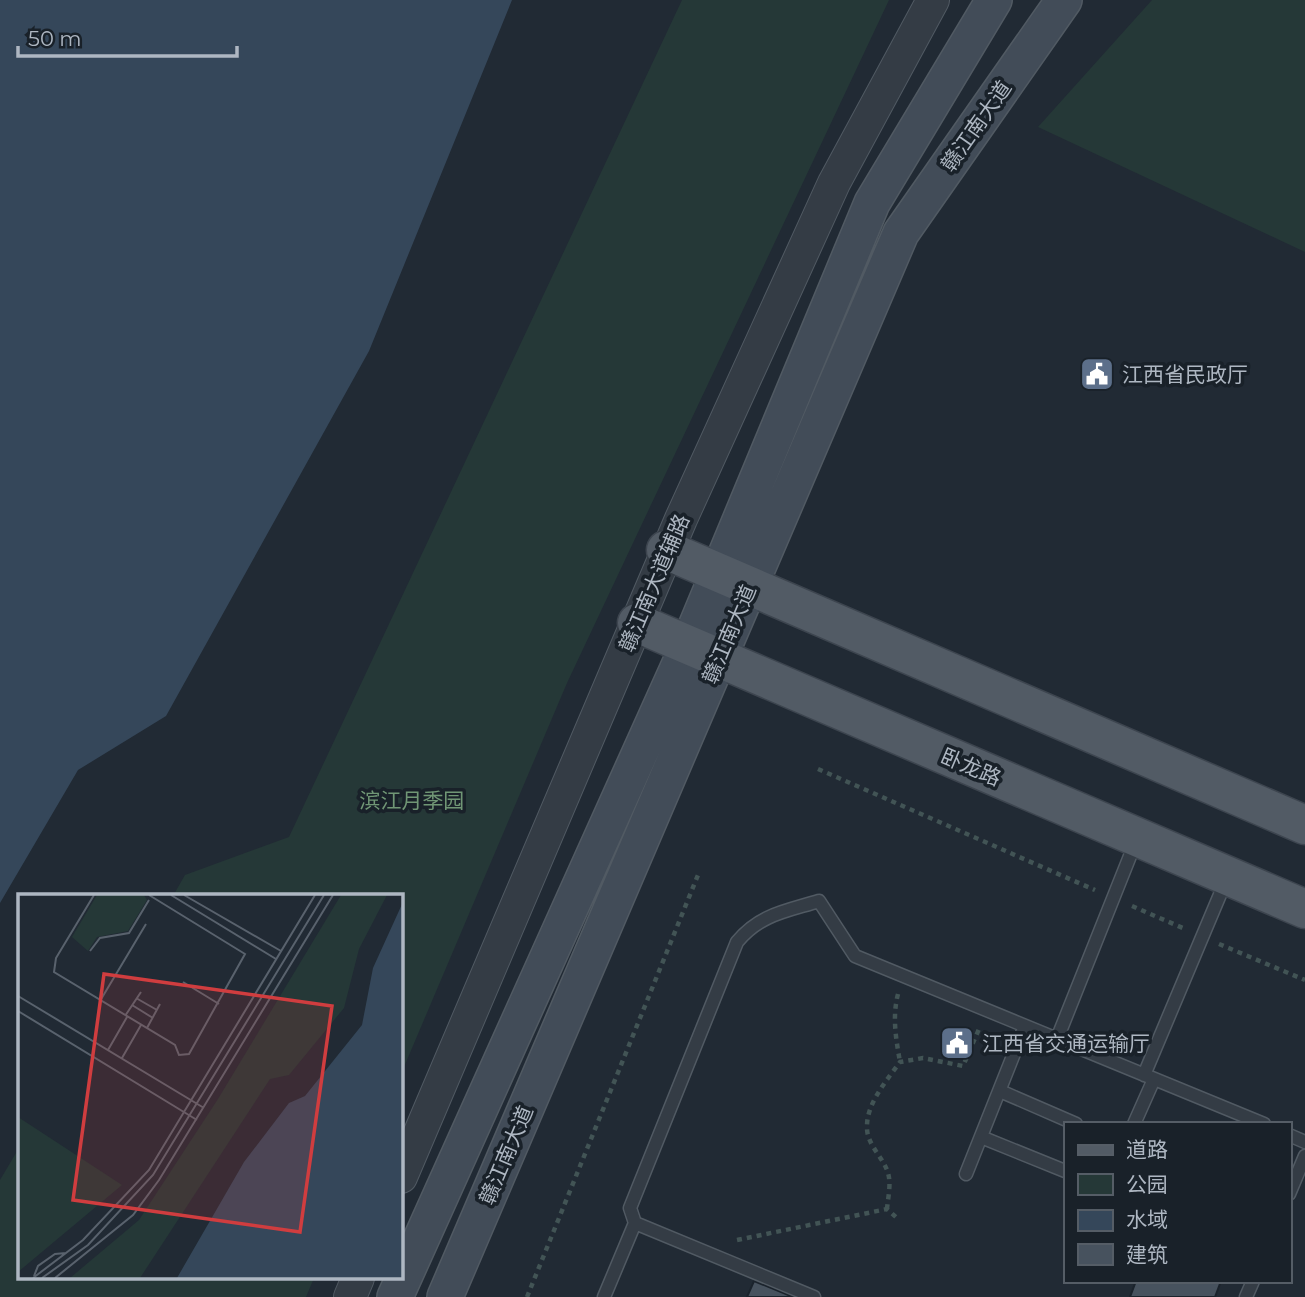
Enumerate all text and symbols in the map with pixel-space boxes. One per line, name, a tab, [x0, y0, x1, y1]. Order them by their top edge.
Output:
scale bar	[18, 14, 236, 58]
text: 50 m	[28, 26, 82, 51]
street label: 赣江南大道	[936, 76, 1016, 176]
public building icon: 江西省民政厅	[1078, 355, 1116, 393]
place label: 江西省民政厅	[1122, 362, 1248, 387]
street label: 赣江南大道辅路	[614, 510, 694, 656]
street label: 赣江南大道	[697, 581, 761, 687]
street label: 卧龙路	[937, 743, 1005, 791]
park label: 滨江月季园	[360, 788, 465, 813]
inset map	[18, 894, 402, 1280]
public building icon: 江西省交通运输厅	[938, 1024, 976, 1062]
place label: 江西省交通运输厅	[982, 1031, 1150, 1056]
street label: 赣江南大道	[474, 1102, 538, 1208]
legend	[1064, 1122, 1291, 1283]
text: 道路	[1126, 1137, 1168, 1162]
text: 公园	[1126, 1172, 1168, 1197]
text: 水域	[1126, 1207, 1168, 1232]
text: 建筑	[1126, 1242, 1168, 1267]

